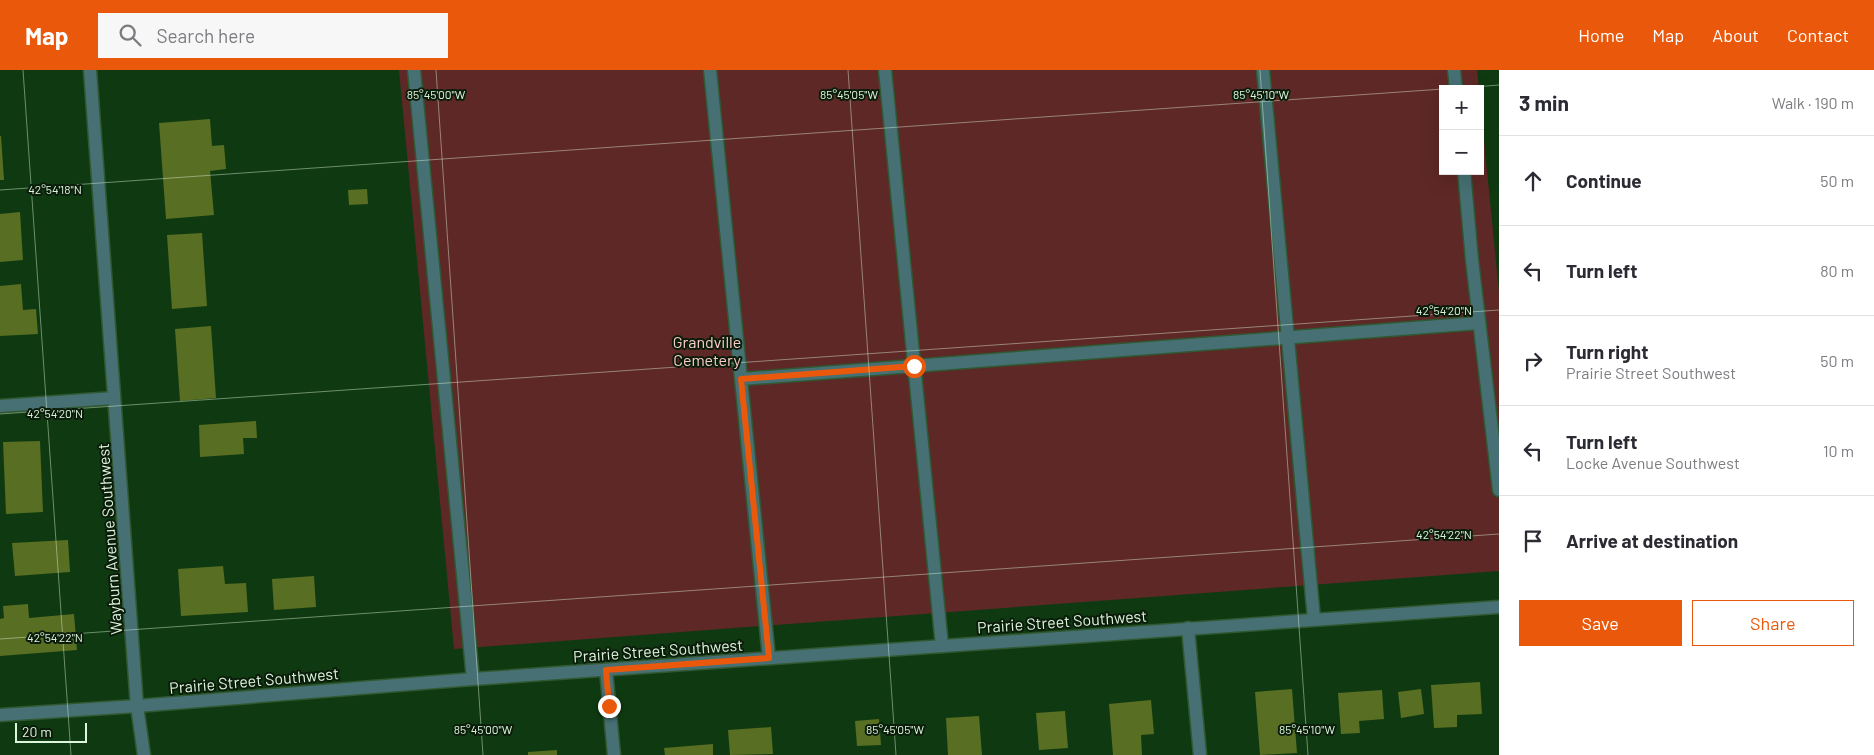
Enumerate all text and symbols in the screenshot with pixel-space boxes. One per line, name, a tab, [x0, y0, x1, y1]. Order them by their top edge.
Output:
search box	[98, 13, 448, 58]
text: Map	[25, 21, 68, 50]
icon: search	[116, 21, 144, 49]
text: Search here	[156, 24, 255, 47]
text: Home	[1578, 24, 1624, 46]
text: Map	[1652, 24, 1684, 46]
text: About	[1712, 24, 1759, 46]
text: Contact	[1787, 24, 1849, 46]
map controls	[1439, 85, 1484, 175]
button: +	[1439, 85, 1484, 130]
text: 85°45'00"W	[407, 87, 466, 101]
text: 85°45'05"W	[820, 87, 878, 101]
text: 85°45'10"W	[1233, 87, 1289, 101]
text: 3 min	[1519, 90, 1569, 115]
text: Walk · 190 m	[1772, 93, 1854, 112]
button: −	[1439, 130, 1484, 175]
icon: ahead	[1519, 167, 1547, 195]
text: Continue	[1566, 169, 1642, 192]
text: 50 m	[1820, 171, 1854, 190]
text: 42°54'18"N	[28, 182, 82, 196]
icon: left	[1519, 257, 1547, 285]
text: Turn left	[1566, 259, 1637, 282]
text: 80 m	[1820, 261, 1854, 280]
text: 42°54'20"N	[1416, 303, 1472, 317]
park label: Grandville Cemetery	[673, 332, 741, 369]
text: Turn right	[1566, 340, 1648, 363]
icon: right	[1519, 347, 1547, 375]
text: 50 m	[1820, 351, 1854, 370]
route start	[903, 355, 926, 378]
text: Prairie Street Southwest	[1566, 363, 1736, 382]
text: 42°54'20"N	[27, 406, 83, 420]
text: Turn left	[1566, 430, 1637, 453]
icon: left	[1519, 437, 1547, 465]
text: 10 m	[1823, 441, 1854, 460]
street label: Wayburn Avenue Southwest	[93, 443, 125, 635]
text: Locke Avenue Southwest	[1566, 453, 1740, 472]
text: 42°54'22"N	[1416, 527, 1472, 541]
icon: arrive	[1519, 527, 1547, 555]
text: Arrive at destination	[1566, 529, 1738, 552]
button: Save	[1519, 600, 1682, 646]
button: Share	[1692, 600, 1854, 646]
street label: Prairie Street Southwest	[976, 606, 1148, 636]
text: 42°54'22"N	[27, 630, 83, 644]
street label: Prairie Street Southwest	[572, 635, 744, 665]
street label: Prairie Street Southwest	[168, 663, 340, 697]
route end	[598, 695, 621, 718]
scale bar	[15, 720, 88, 743]
text: 85°45'00"W	[454, 722, 513, 736]
text: 85°45'05"W	[866, 722, 924, 736]
text: 85°45'10"W	[1279, 722, 1335, 736]
text: 20 m	[22, 723, 52, 740]

